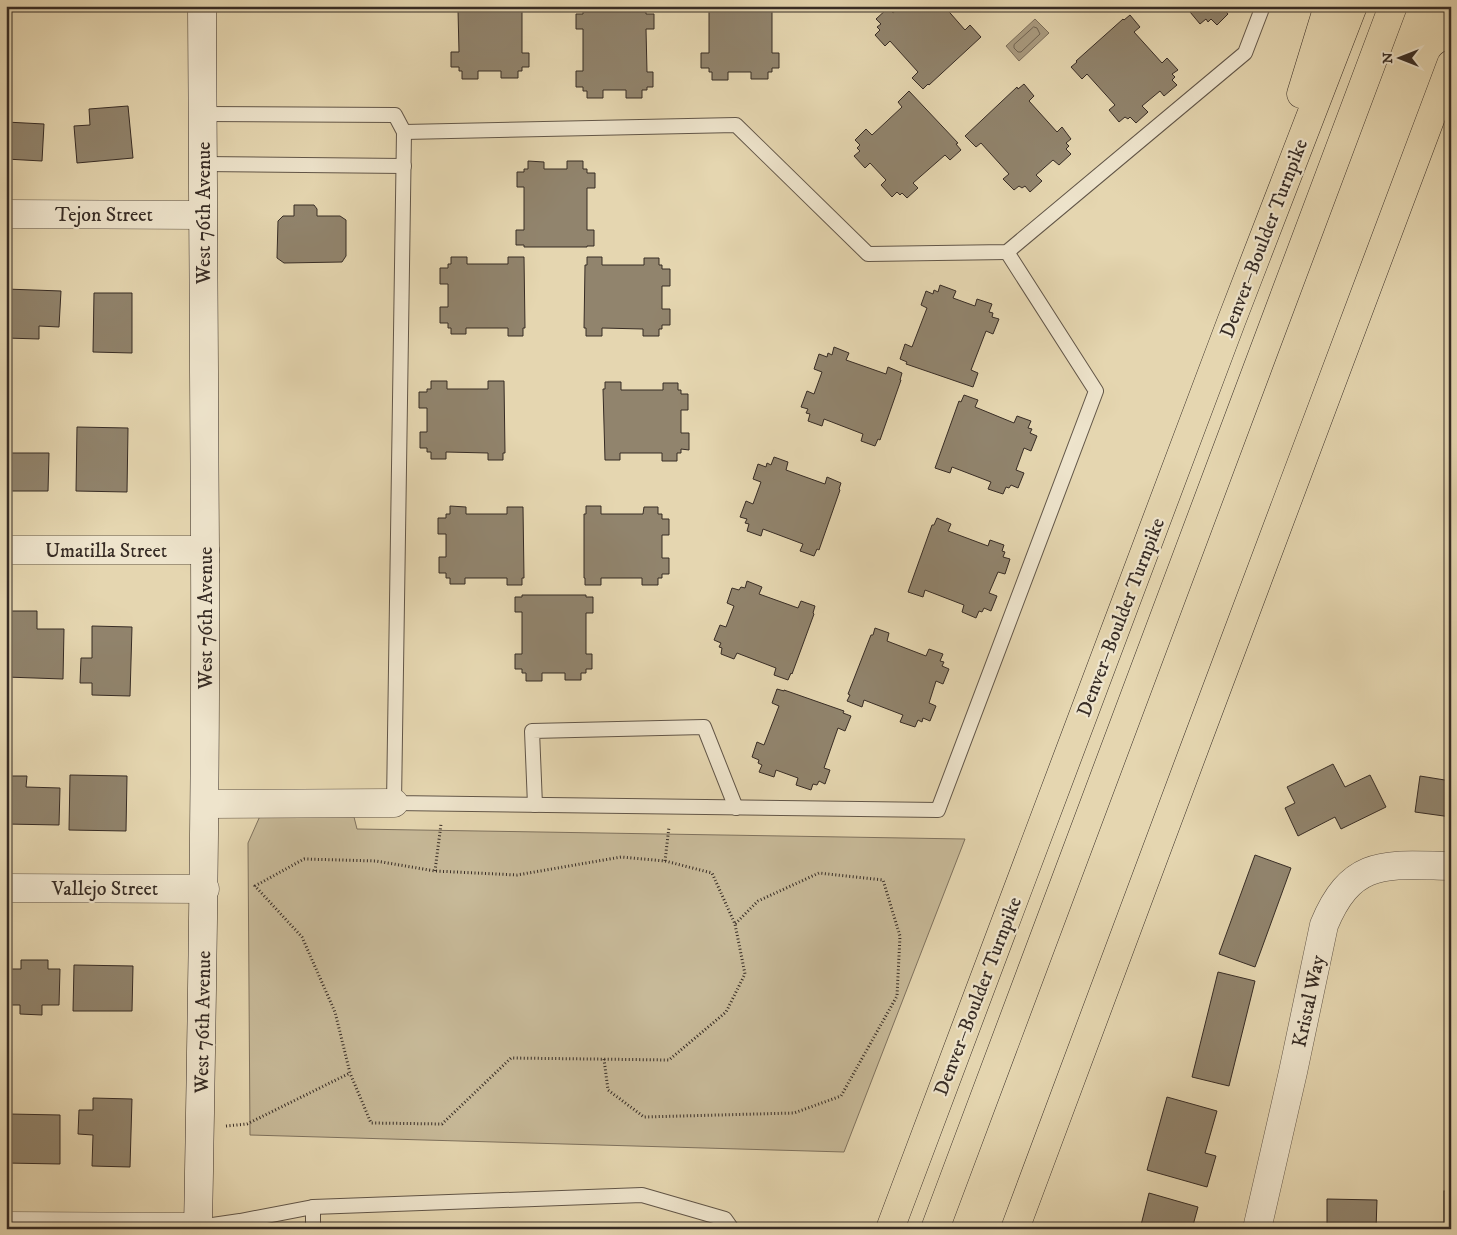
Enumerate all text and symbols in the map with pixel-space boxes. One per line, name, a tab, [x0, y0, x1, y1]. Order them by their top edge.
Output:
north arrow	[1374, 32, 1424, 82]
text: N	[1379, 52, 1397, 64]
street label: Denver–Boulder Turnpike	[1215, 136, 1314, 342]
street label: West 76th Avenue	[192, 142, 217, 285]
street label: Tejon Street	[55, 203, 153, 228]
street label: Denver–Boulder Turnpike	[1072, 515, 1171, 721]
street label: Umatilla Street	[45, 539, 167, 564]
street label: West 76th Avenue	[194, 547, 219, 690]
street label: Vallejo Street	[51, 877, 158, 902]
street label: Denver–Boulder Turnpike	[929, 894, 1028, 1100]
street label: West 76th Avenue	[190, 950, 217, 1095]
street label: Kristal Way	[1288, 952, 1332, 1050]

